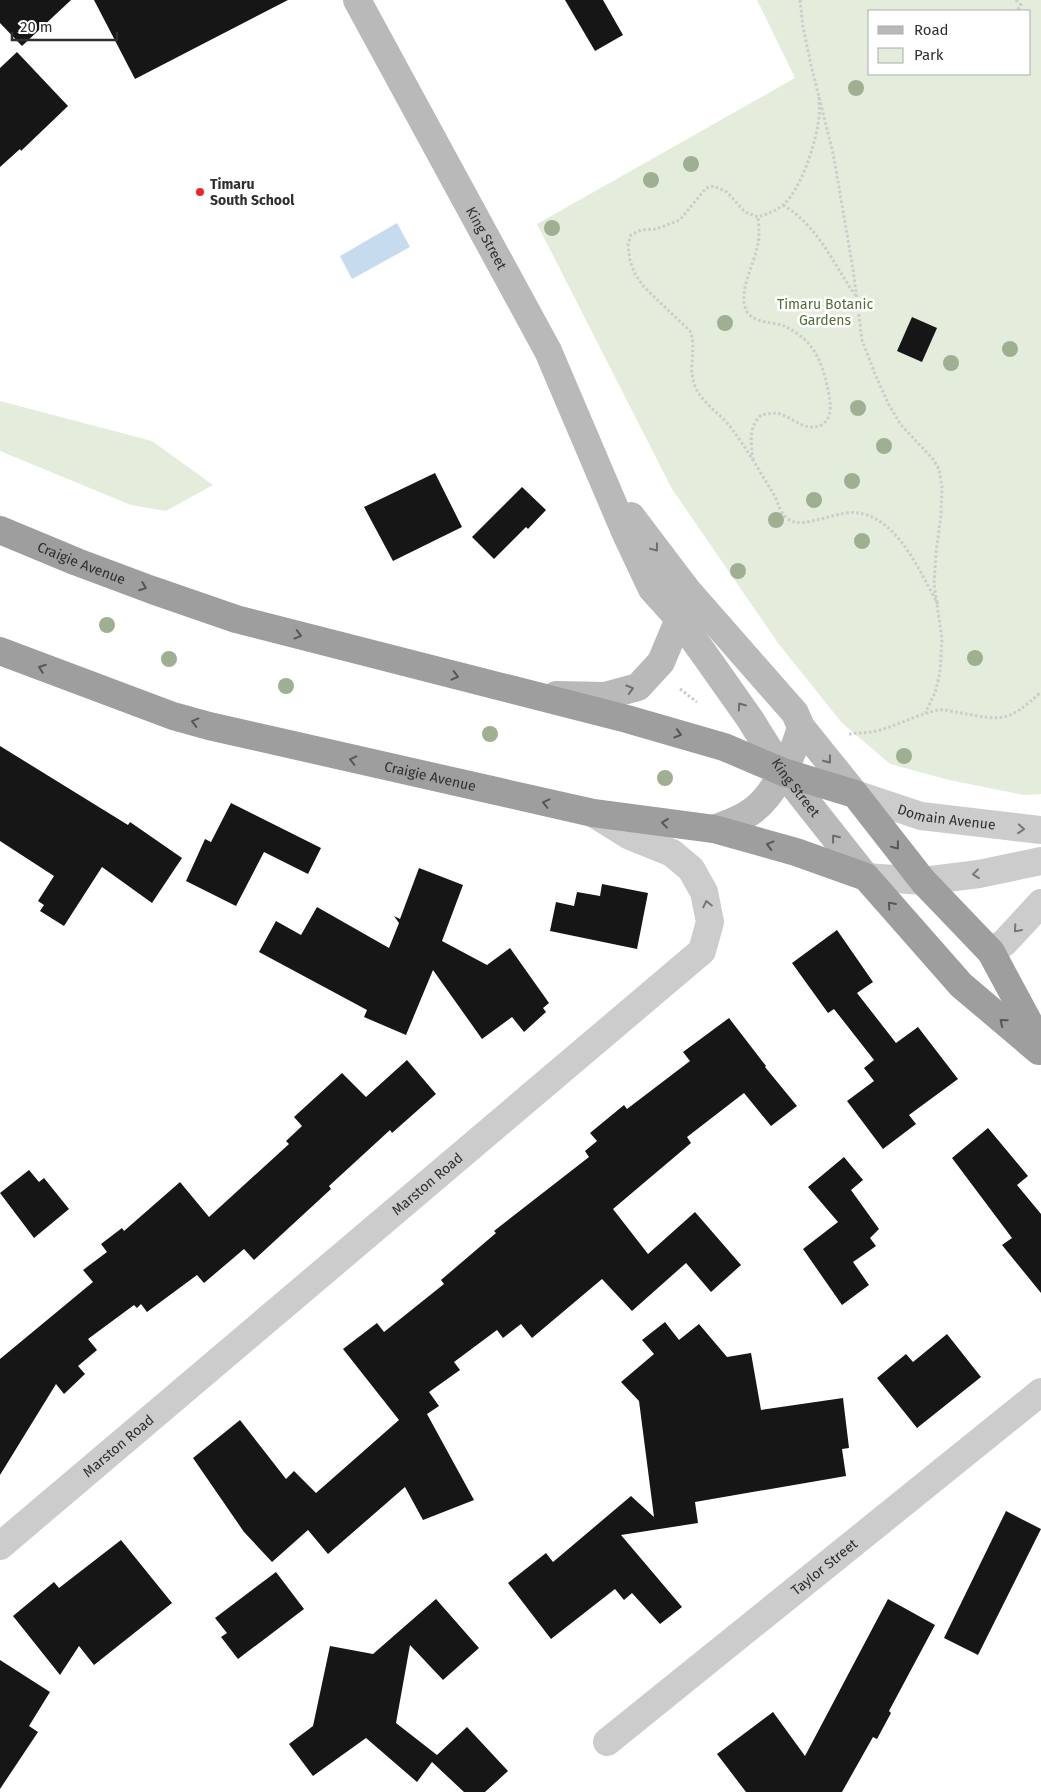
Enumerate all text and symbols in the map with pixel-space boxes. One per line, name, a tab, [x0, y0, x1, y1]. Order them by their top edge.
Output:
scale bar	[12, 10, 118, 42]
legend	[868, 10, 1031, 75]
text: 20 m	[20, 18, 53, 36]
text: Road	[914, 21, 949, 39]
text: Park	[914, 46, 944, 64]
place label: Timaru South School	[210, 176, 295, 209]
marker: Timaru South School	[194, 186, 206, 198]
street label: King Street	[462, 204, 511, 274]
park label: Timaru Botanic Gardens	[777, 296, 873, 329]
street label: Craigie Avenue	[35, 538, 128, 588]
one-way arrow	[649, 542, 658, 552]
one-way arrow	[138, 581, 147, 591]
one-way arrow	[293, 629, 302, 640]
one-way arrow	[38, 664, 46, 674]
one-way arrow	[451, 670, 459, 680]
one-way arrow	[625, 685, 634, 695]
one-way arrow	[738, 702, 747, 712]
one-way arrow	[191, 718, 199, 728]
one-way arrow	[674, 729, 682, 739]
one-way arrow	[348, 755, 357, 765]
street label: King Street	[768, 755, 824, 821]
one-way arrow	[822, 755, 831, 764]
street label: Craigie Avenue	[383, 758, 477, 795]
one-way arrow	[541, 798, 550, 809]
street label: Domain Avenue	[895, 801, 996, 834]
one-way arrow	[661, 818, 669, 829]
one-way arrow	[1018, 823, 1026, 834]
one-way arrow	[833, 835, 841, 844]
one-way arrow	[765, 840, 774, 851]
one-way arrow	[890, 840, 898, 849]
one-way arrow	[972, 868, 980, 879]
one-way arrow	[702, 900, 712, 909]
one-way arrow	[888, 902, 896, 911]
one-way arrow	[1014, 923, 1023, 932]
one-way arrow	[1000, 1019, 1009, 1027]
street label: Marston Road	[389, 1150, 466, 1219]
street label: Marston Road	[80, 1411, 157, 1481]
street label: Taylor Street	[788, 1535, 862, 1599]

